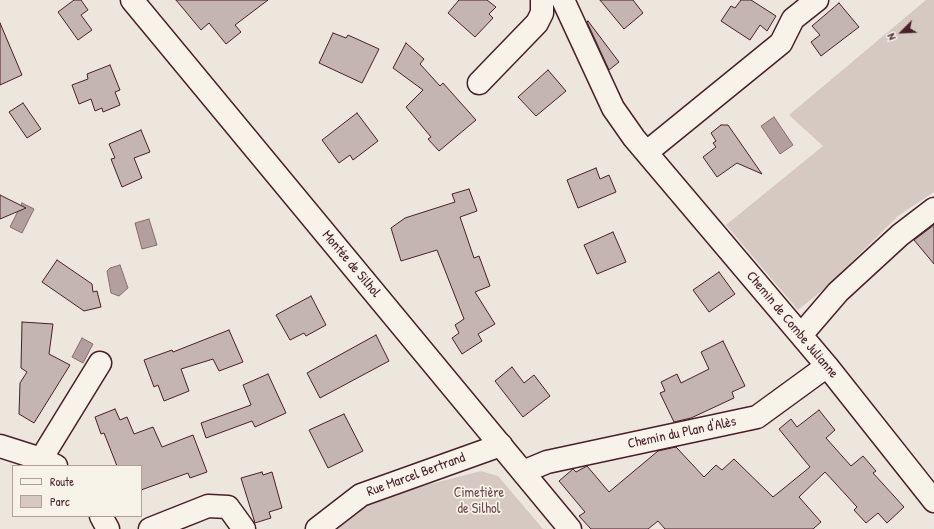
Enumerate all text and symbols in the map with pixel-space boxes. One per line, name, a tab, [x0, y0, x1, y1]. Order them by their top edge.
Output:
north arrow	[882, 12, 922, 52]
text: N	[883, 31, 899, 42]
street label: Montée de Silhol	[318, 227, 384, 301]
street label: Chemin de Combe Julianne	[742, 268, 842, 382]
street label: Chemin du Plan d'Alès	[626, 413, 738, 453]
street label: Rue Marcel Bertrand	[365, 449, 467, 501]
legend	[12, 465, 142, 517]
text: Route	[50, 473, 74, 490]
park label: Cimetière de Silhol	[454, 485, 504, 518]
text: Parc	[50, 493, 70, 510]

